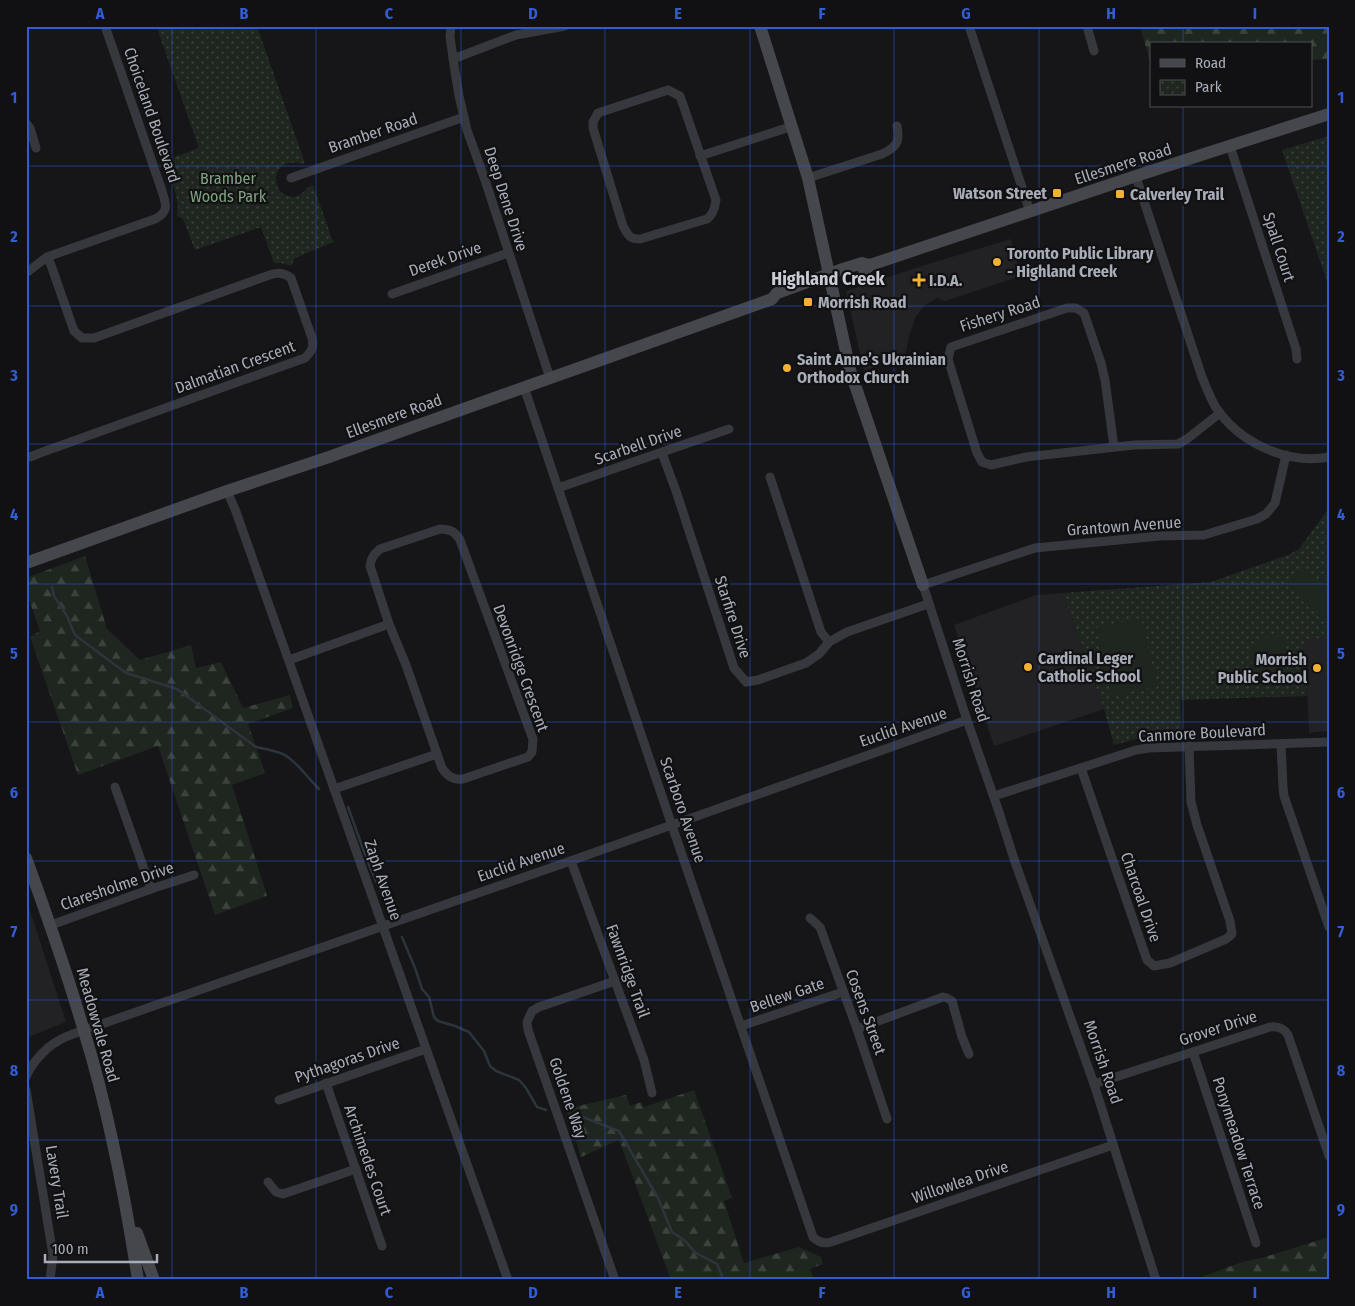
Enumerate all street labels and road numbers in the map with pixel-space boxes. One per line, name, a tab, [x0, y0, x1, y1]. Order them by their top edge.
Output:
street label: Choiceland Boulevard	[120, 45, 184, 185]
street label: Bramber Road	[326, 109, 420, 157]
street label: Ellesmere Road	[1072, 139, 1174, 189]
street label: Deep Dene Drive	[480, 144, 532, 254]
street label: Spall Court	[1259, 210, 1299, 285]
street label: Derek Drive	[406, 238, 484, 280]
street label: Fishery Road	[957, 292, 1043, 336]
street label: Dalmatian Crescent	[172, 336, 298, 398]
street label: Ellesmere Road	[343, 390, 445, 442]
street label: Scarbell Drive	[592, 421, 684, 469]
street label: Grantown Avenue	[1066, 513, 1182, 539]
street label: Starfire Drive	[711, 573, 755, 661]
street label: Devonridge Crescent	[489, 602, 553, 735]
street label: Morrish Road	[948, 636, 994, 724]
street label: Euclid Avenue	[857, 703, 949, 751]
street label: Canmore Boulevard	[1138, 720, 1266, 746]
street label: Scarboro Avenue	[656, 755, 710, 865]
street label: Zaph Avenue	[360, 837, 406, 923]
street label: Euclid Avenue	[475, 838, 567, 886]
street label: Charcoal Drive	[1117, 850, 1165, 944]
street label: Claresholme Drive	[58, 858, 176, 914]
street label: Fawnridge Trail	[602, 922, 654, 1020]
street label: Meadowvale Road	[73, 966, 123, 1084]
street label: Cosens Street	[842, 967, 890, 1058]
street label: Bellew Gate	[747, 973, 827, 1017]
street label: Grover Drive	[1177, 1006, 1259, 1050]
street label: Morrish Road	[1080, 1018, 1126, 1106]
street label: Pythagoras Drive	[292, 1033, 402, 1087]
street label: Goldene Way	[545, 1055, 591, 1142]
street label: Ponymeadow Terrace	[1209, 1074, 1269, 1212]
street label: Archimedes Court	[340, 1102, 396, 1218]
street label: Lavery Trail	[42, 1144, 72, 1220]
street label: Willowlea Drive	[909, 1157, 1011, 1207]

